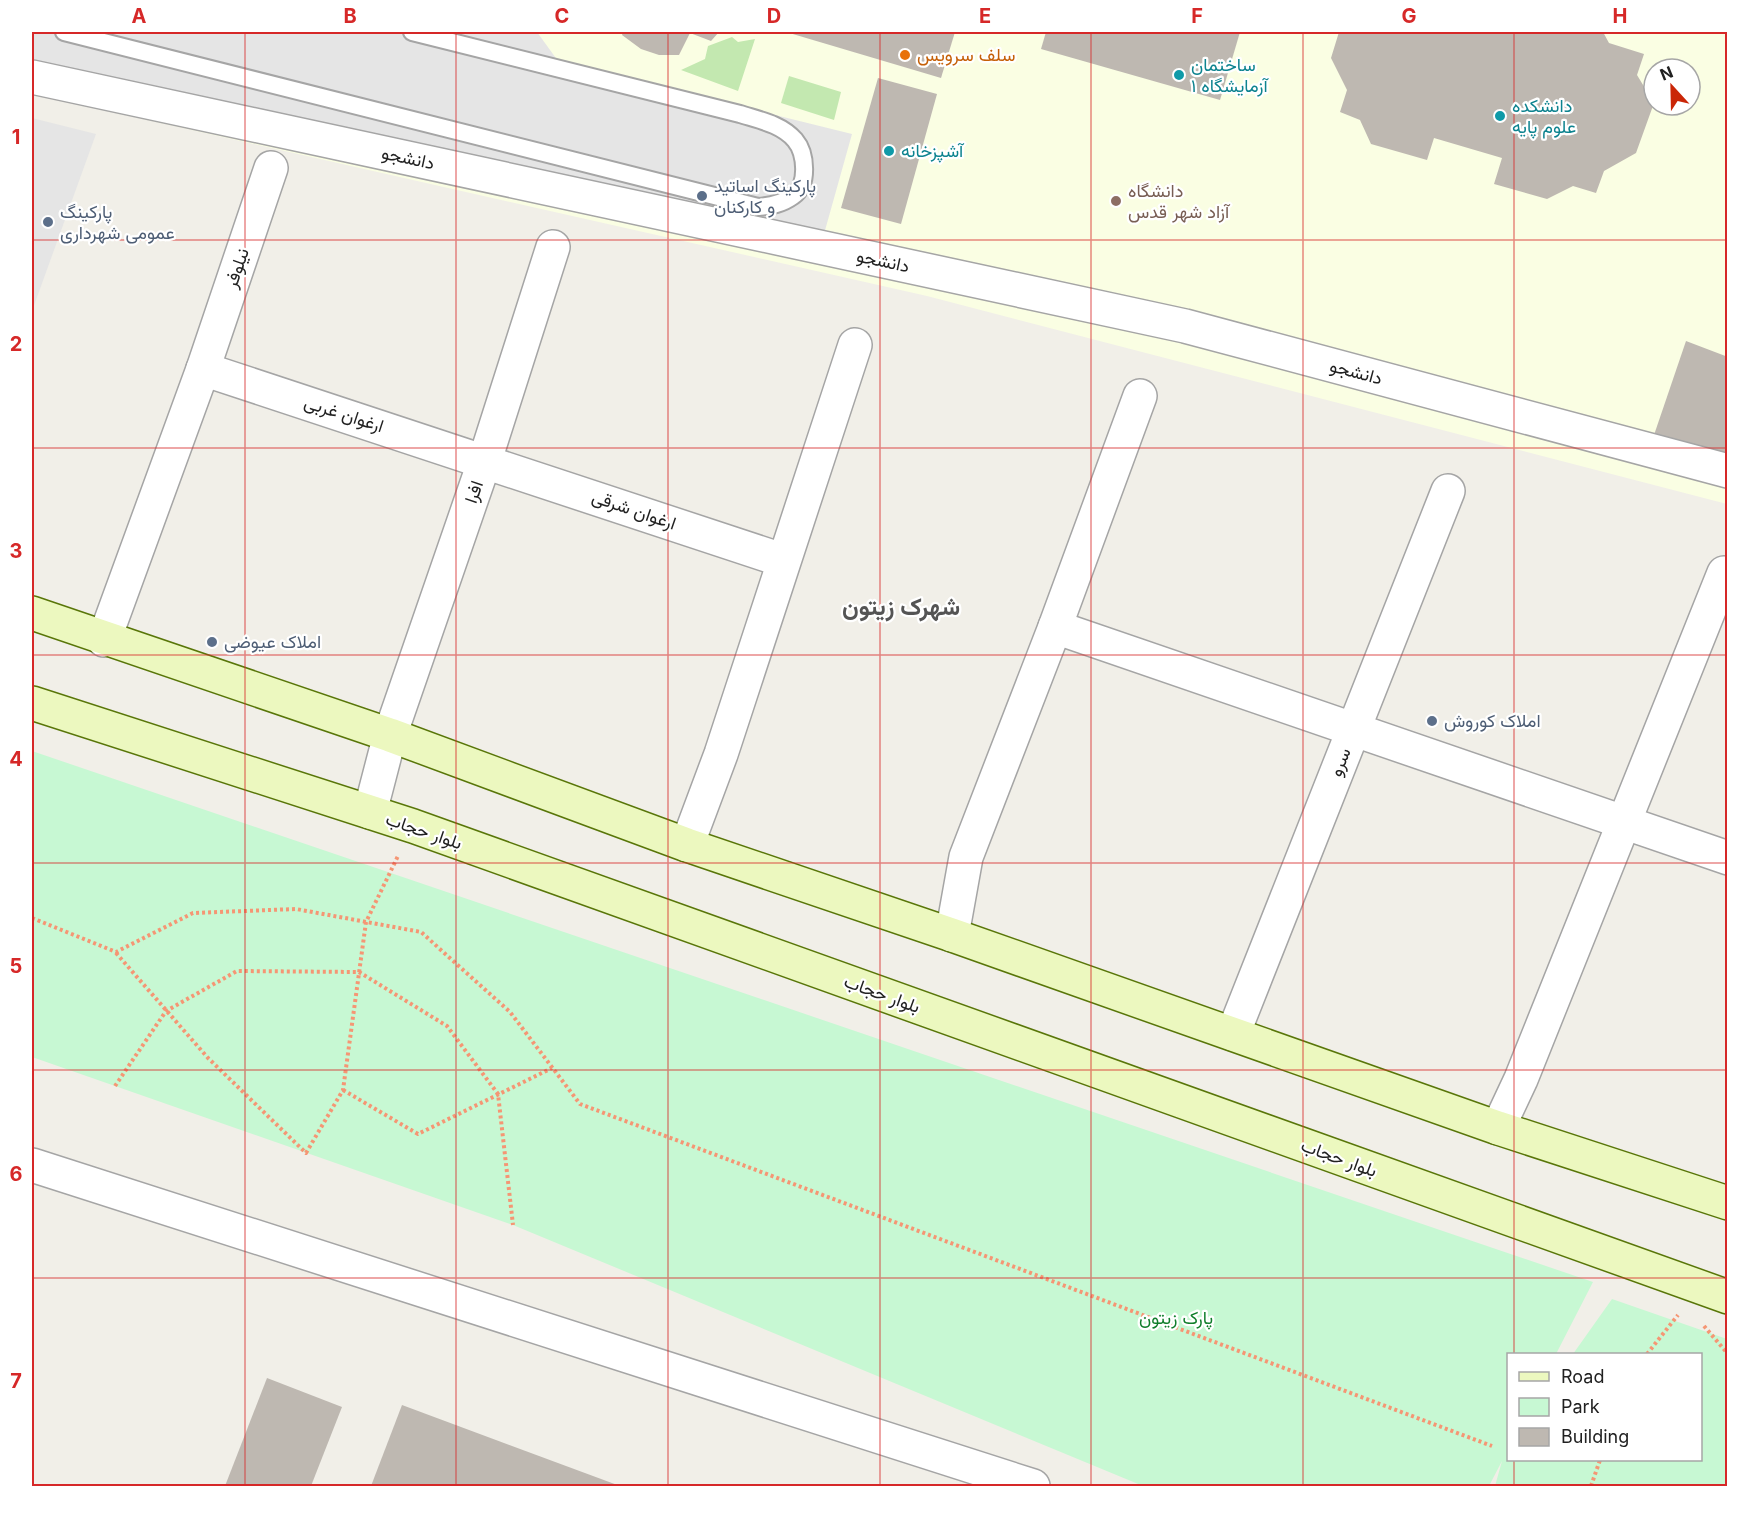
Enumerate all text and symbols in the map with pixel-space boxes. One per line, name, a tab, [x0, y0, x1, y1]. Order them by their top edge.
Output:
text: A	[132, 4, 147, 28]
text: B	[343, 4, 357, 28]
text: C	[555, 4, 569, 28]
text: D	[767, 4, 781, 28]
text: E	[979, 4, 991, 28]
text: F	[1191, 4, 1203, 28]
text: G	[1401, 4, 1417, 28]
text: H	[1613, 4, 1627, 28]
place label: سلف سرویس	[917, 44, 1015, 66]
marker: سلف سرویس	[898, 48, 912, 62]
place label: ساختمان آزمایشگاه ۱	[1191, 54, 1269, 97]
north arrow	[1642, 57, 1702, 117]
text: N	[1657, 62, 1676, 85]
marker: ساختمان آزمایشگاه ۱	[1172, 68, 1186, 82]
place label: دانشکده علوم پایه	[1512, 95, 1576, 139]
marker: دانشکده علوم پایه	[1493, 109, 1507, 123]
text: 1	[12, 125, 20, 149]
place label: آشپزخانه	[901, 140, 965, 163]
street label: دانشجو	[380, 142, 436, 174]
marker: آشپزخانه	[882, 144, 896, 158]
place label: پارکینگ اساتید و کارکنان	[714, 175, 816, 218]
place label: دانشگاه آزاد شهر قدس	[1128, 180, 1231, 223]
marker: پارکینگ اساتید و کارکنان	[695, 189, 709, 203]
marker: دانشگاه آزاد شهر قدس	[1109, 194, 1123, 208]
place label: پارکینگ عمومی شهرداری	[60, 201, 175, 244]
marker: پارکینگ عمومی شهرداری	[41, 215, 55, 229]
street label: نیلوفر	[220, 245, 254, 292]
street label: دانشجو	[855, 245, 911, 277]
text: 2	[10, 332, 22, 356]
street label: دانشجو	[1327, 354, 1385, 390]
street label: ارغوان غربی	[301, 391, 387, 437]
street label: افرا	[460, 478, 488, 506]
street label: ارغوان شرقی	[589, 485, 679, 535]
text: 3	[10, 539, 22, 563]
district label: شهرک زیتون	[842, 592, 960, 622]
place label: املاک عیوضی	[224, 631, 321, 653]
marker: املاک عیوضی	[205, 635, 219, 649]
place label: املاک کوروش	[1444, 710, 1541, 732]
marker: املاک کوروش	[1425, 714, 1439, 728]
street label: سرو	[1324, 744, 1356, 780]
text: 4	[9, 747, 23, 771]
street label: بلوار حجاب	[383, 808, 465, 854]
text: 5	[10, 954, 22, 978]
street label: بلوار حجاب	[841, 970, 923, 1018]
street label: بلوار حجاب	[1298, 1134, 1380, 1182]
text: 6	[10, 1162, 23, 1186]
park label: پارک زیتون	[1139, 1307, 1213, 1330]
legend	[1507, 1353, 1702, 1461]
text: Road	[1561, 1366, 1604, 1387]
text: 7	[10, 1369, 22, 1393]
text: Park	[1561, 1396, 1600, 1417]
text: Building	[1561, 1426, 1629, 1447]

